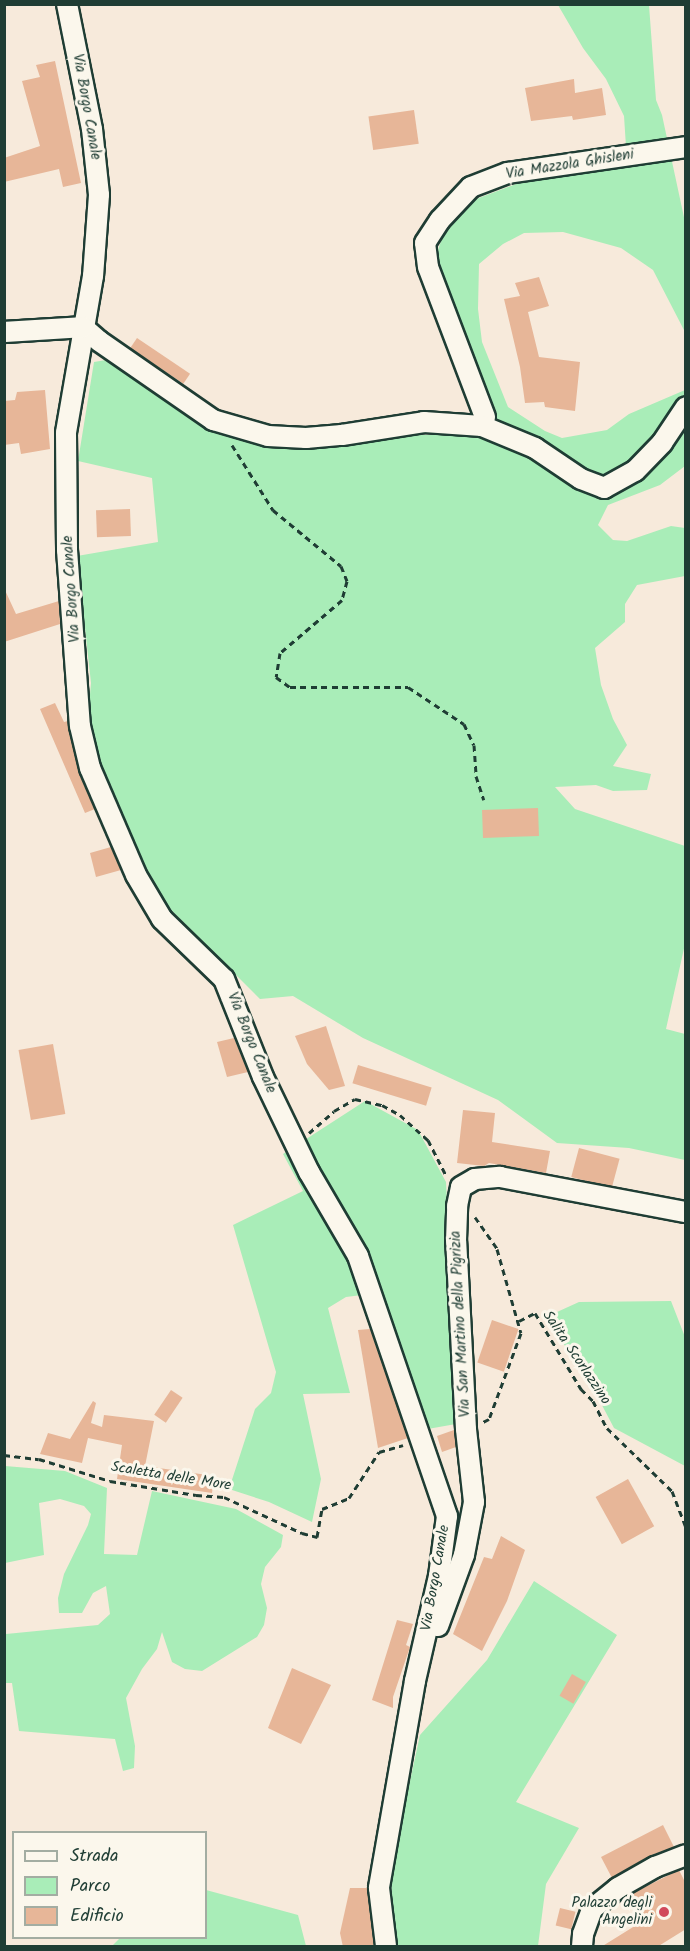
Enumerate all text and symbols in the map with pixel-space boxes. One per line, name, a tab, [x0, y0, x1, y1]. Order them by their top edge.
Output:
street label: Via Borgo Canale	[68, 53, 104, 161]
street label: Via Mazzola Ghisleni	[505, 146, 635, 184]
street label: Via Borgo Canale	[59, 535, 85, 643]
street label: Via Borgo Canale	[223, 990, 279, 1096]
street label: Via San Martino della Pigrizia	[447, 1230, 475, 1418]
street label: Salita Scorlazzino	[538, 1307, 614, 1409]
street label: Scaletta delle More	[110, 1459, 232, 1495]
street label: Via Borgo Canale	[418, 1524, 454, 1632]
legend	[12, 1831, 207, 1939]
text: Strada	[70, 1842, 118, 1871]
text: Parco	[70, 1872, 110, 1901]
place label: Palazzo degli Angelini	[571, 1894, 652, 1929]
text: Edificio	[70, 1902, 124, 1931]
marker: Palazzo degli Angelini	[657, 1905, 671, 1919]

